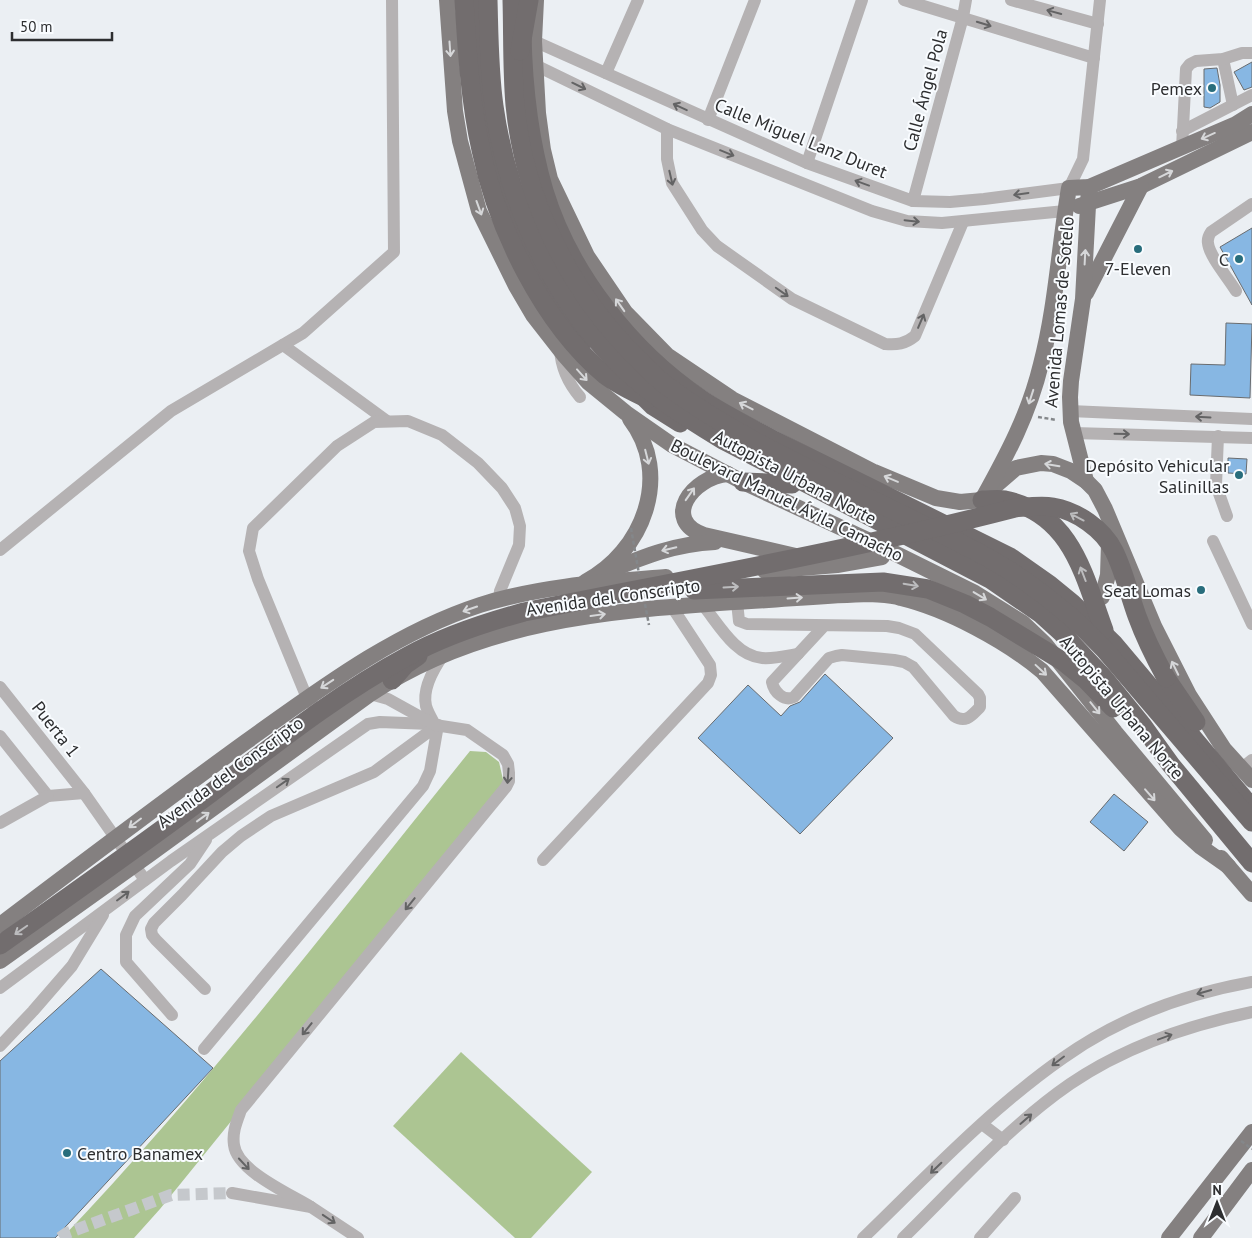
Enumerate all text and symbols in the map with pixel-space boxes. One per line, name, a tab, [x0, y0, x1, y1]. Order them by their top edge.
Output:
one-way arrow	[1047, 6, 1063, 16]
scale bar	[12, 10, 112, 42]
text: 50 m	[20, 17, 53, 36]
one-way arrow	[976, 19, 992, 29]
street label: Calle Ángel Pola	[898, 27, 952, 153]
one-way arrow	[446, 40, 455, 56]
place label: Pemex	[1151, 77, 1202, 100]
one-way arrow	[571, 82, 586, 92]
marker: Pemex	[1206, 82, 1218, 94]
street label: Calle Miguel Lanz Duret	[711, 93, 891, 183]
one-way arrow	[673, 101, 688, 111]
one-way arrow	[1201, 132, 1216, 142]
one-way arrow	[719, 149, 734, 158]
one-way arrow	[667, 169, 676, 185]
one-way arrow	[1158, 169, 1173, 178]
one-way arrow	[854, 177, 870, 187]
one-way arrow	[1013, 190, 1029, 200]
one-way arrow	[475, 200, 484, 215]
street label: Avenida Lomas de Sotelo	[1039, 215, 1079, 409]
one-way arrow	[903, 216, 919, 226]
marker: 7-Eleven	[1132, 243, 1144, 255]
place label: C	[1219, 248, 1229, 271]
one-way arrow	[1080, 250, 1089, 266]
marker: C	[1233, 253, 1245, 265]
place label: 7-Eleven	[1105, 257, 1171, 280]
one-way arrow	[775, 287, 789, 297]
one-way arrow	[615, 298, 625, 312]
one-way arrow	[916, 314, 926, 329]
one-way arrow	[576, 368, 588, 381]
one-way arrow	[1026, 388, 1036, 404]
one-way arrow	[739, 401, 754, 410]
one-way arrow	[1196, 412, 1212, 422]
street label: Autopista Urbana Norte	[710, 424, 880, 530]
one-way arrow	[1113, 429, 1129, 439]
street label: Boulevard Manuel Ávila Camacho	[667, 434, 907, 566]
one-way arrow	[643, 448, 652, 464]
place label: Depósito Vehicular Salinillas	[1085, 454, 1229, 498]
one-way arrow	[1045, 460, 1061, 470]
marker: Depósito Vehicular Salinillas	[1233, 469, 1245, 481]
one-way arrow	[884, 474, 899, 484]
one-way arrow	[685, 487, 695, 501]
one-way arrow	[1070, 512, 1085, 522]
one-way arrow	[661, 545, 677, 554]
one-way arrow	[1078, 567, 1087, 582]
street label: Avenida del Conscripto	[524, 573, 702, 621]
place label: Seat Lomas	[1103, 579, 1191, 602]
one-way arrow	[902, 581, 918, 591]
one-way arrow	[722, 582, 739, 592]
marker: Seat Lomas	[1195, 584, 1207, 596]
one-way arrow	[972, 592, 986, 602]
one-way arrow	[787, 593, 803, 603]
one-way arrow	[463, 605, 478, 614]
one-way arrow	[590, 610, 606, 620]
street label: Autopista Urbana Norte	[1055, 630, 1189, 784]
one-way arrow	[1170, 661, 1179, 676]
one-way arrow	[1035, 665, 1048, 676]
one-way arrow	[320, 680, 334, 690]
street label: Puerta 1	[27, 696, 85, 762]
one-way arrow	[1090, 701, 1101, 714]
street label: Avenida del Conscripto	[152, 711, 308, 833]
one-way arrow	[503, 767, 512, 783]
one-way arrow	[276, 778, 290, 788]
one-way arrow	[1144, 789, 1156, 802]
one-way arrow	[196, 811, 209, 822]
one-way arrow	[128, 818, 142, 828]
one-way arrow	[116, 891, 130, 901]
one-way arrow	[405, 897, 416, 910]
one-way arrow	[15, 925, 29, 935]
one-way arrow	[1197, 988, 1213, 998]
one-way arrow	[302, 1023, 313, 1036]
one-way arrow	[1157, 1032, 1172, 1041]
one-way arrow	[1052, 1056, 1065, 1067]
one-way arrow	[1019, 1114, 1032, 1125]
place label: Centro Banamex	[77, 1142, 203, 1165]
marker: Centro Banamex	[61, 1147, 73, 1159]
one-way arrow	[238, 1158, 250, 1170]
one-way arrow	[929, 1162, 942, 1174]
north arrow	[1192, 1178, 1242, 1228]
text: N	[1212, 1181, 1222, 1199]
one-way arrow	[322, 1214, 336, 1224]

